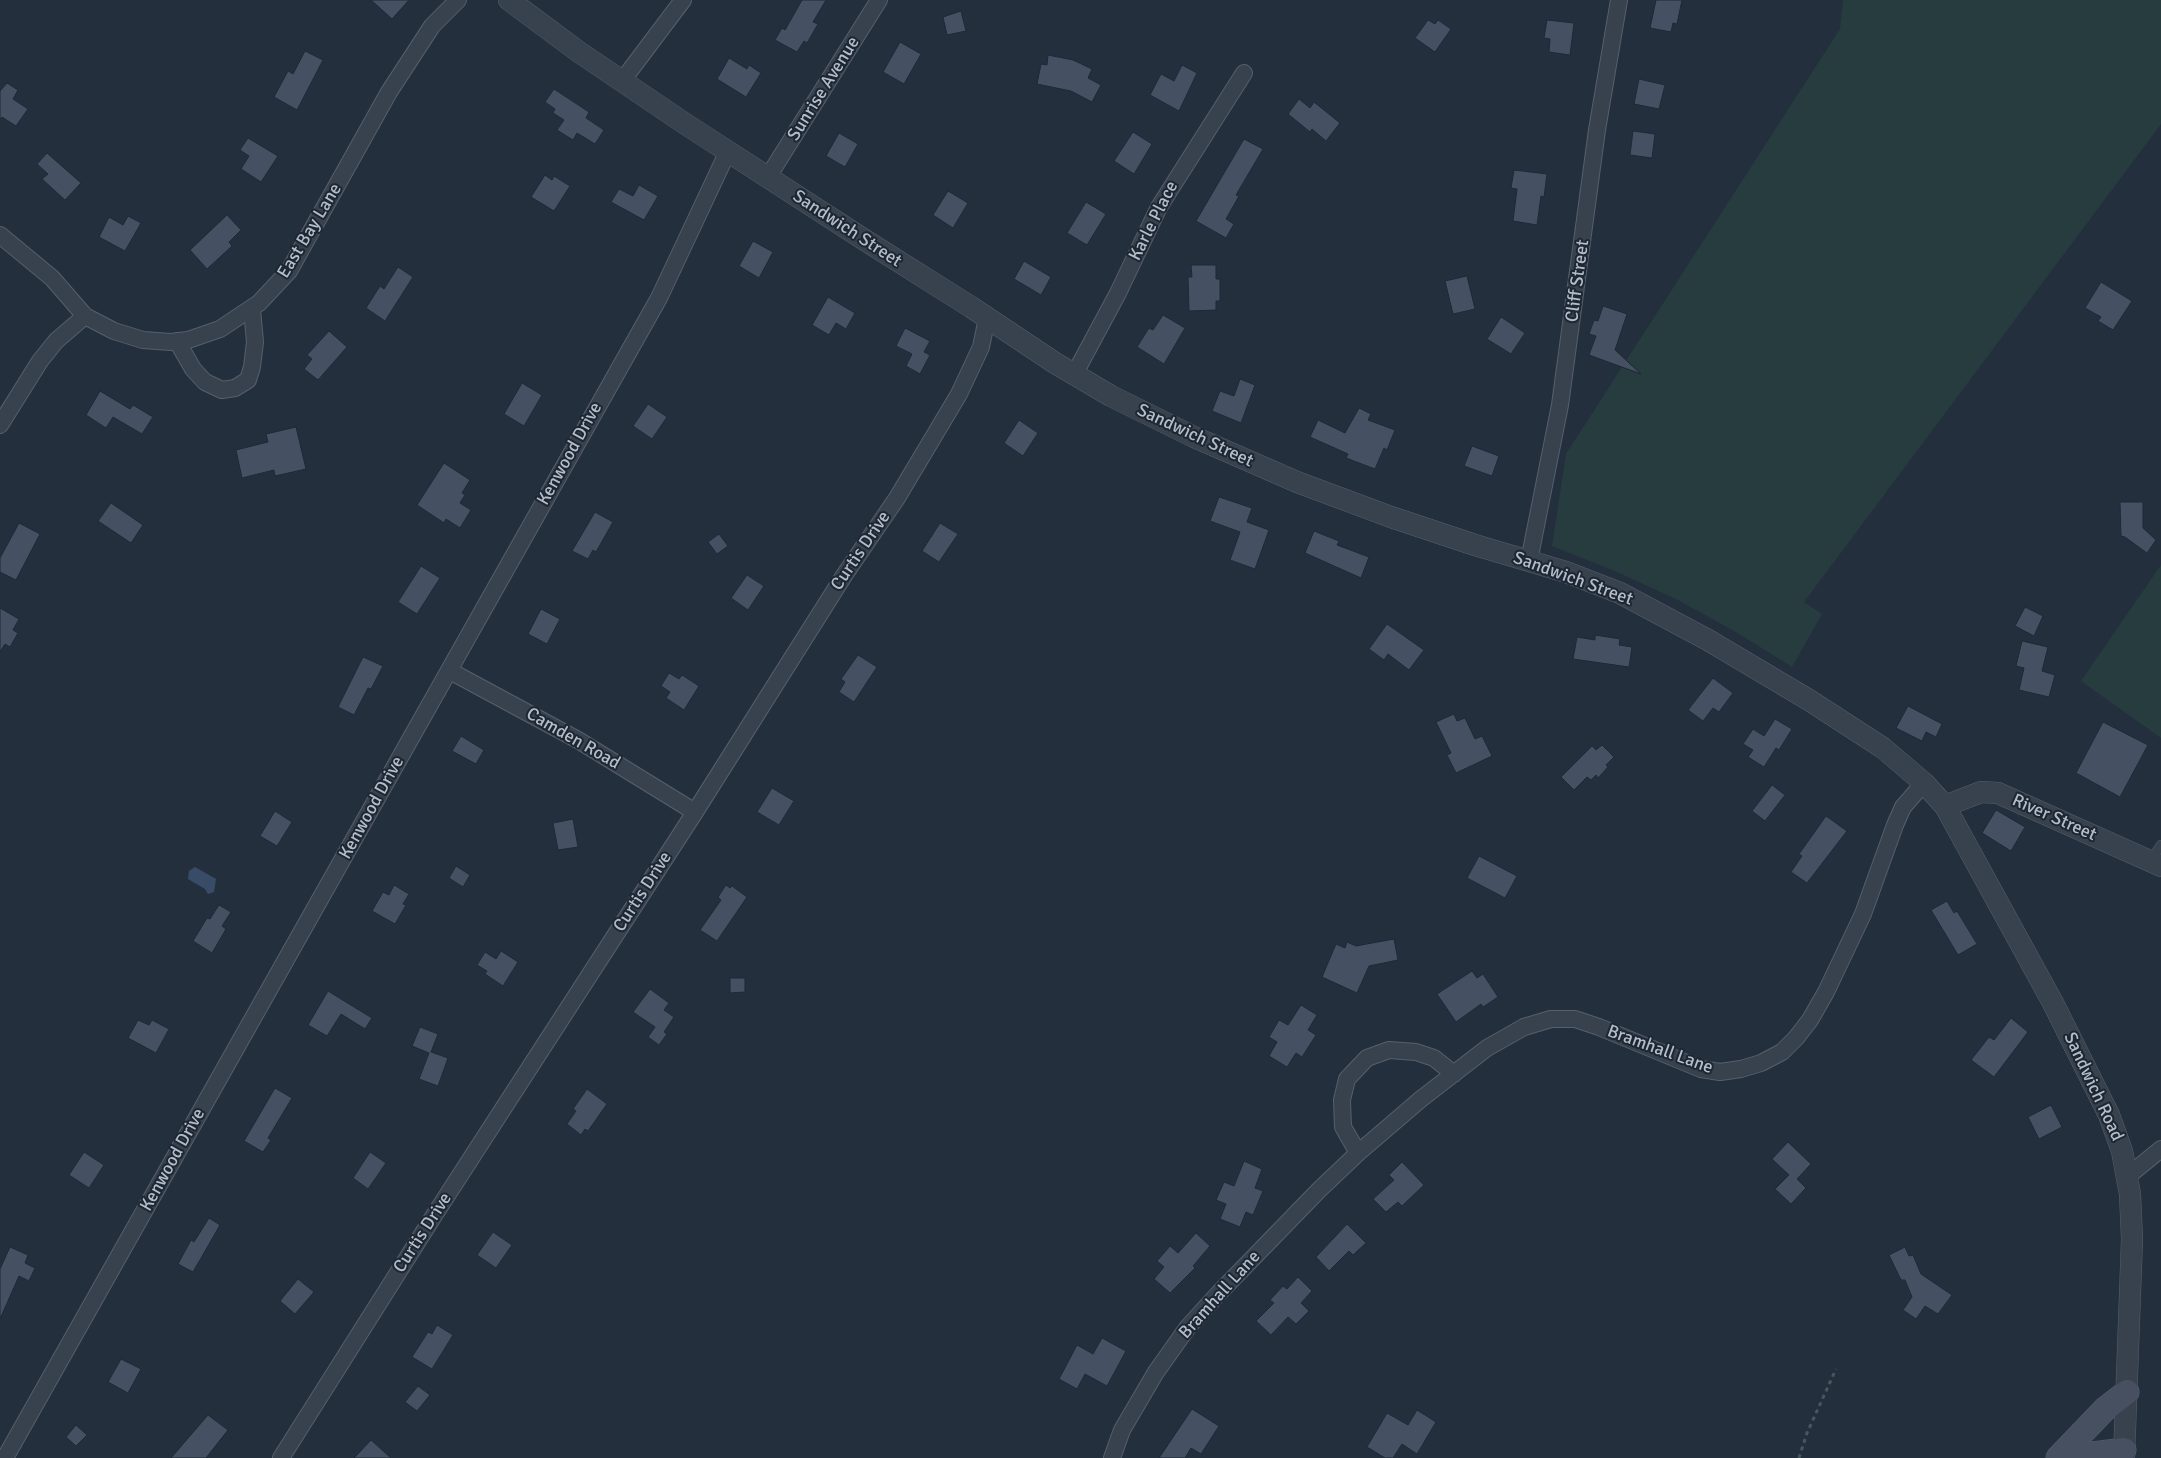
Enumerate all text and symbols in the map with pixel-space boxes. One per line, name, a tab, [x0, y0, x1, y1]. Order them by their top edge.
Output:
street label: Sunrise Avenue	[783, 33, 865, 145]
street label: Karle Place	[1125, 178, 1183, 264]
street label: East Bay Lane	[273, 180, 347, 282]
street label: Sandwich Street	[788, 186, 906, 272]
street label: Cliff Street	[1562, 238, 1594, 324]
street label: Kenwood Drive	[533, 399, 607, 509]
street label: Sandwich Street	[1133, 400, 1257, 472]
street label: Curtis Drive	[827, 507, 895, 595]
street label: Sandwich Street	[1510, 547, 1636, 611]
street label: Camden Road	[522, 703, 624, 775]
street label: Kenwood Drive	[335, 753, 409, 863]
street label: River Street	[2009, 790, 2099, 846]
street label: Curtis Drive	[609, 848, 677, 936]
street label: Bramhall Lane	[1604, 1021, 1716, 1079]
street label: Sandwich Road	[2058, 1029, 2128, 1145]
street label: Kenwood Drive	[136, 1105, 210, 1215]
street label: Curtis Drive	[389, 1189, 457, 1277]
street label: Bramhall Lane	[1175, 1247, 1265, 1343]

